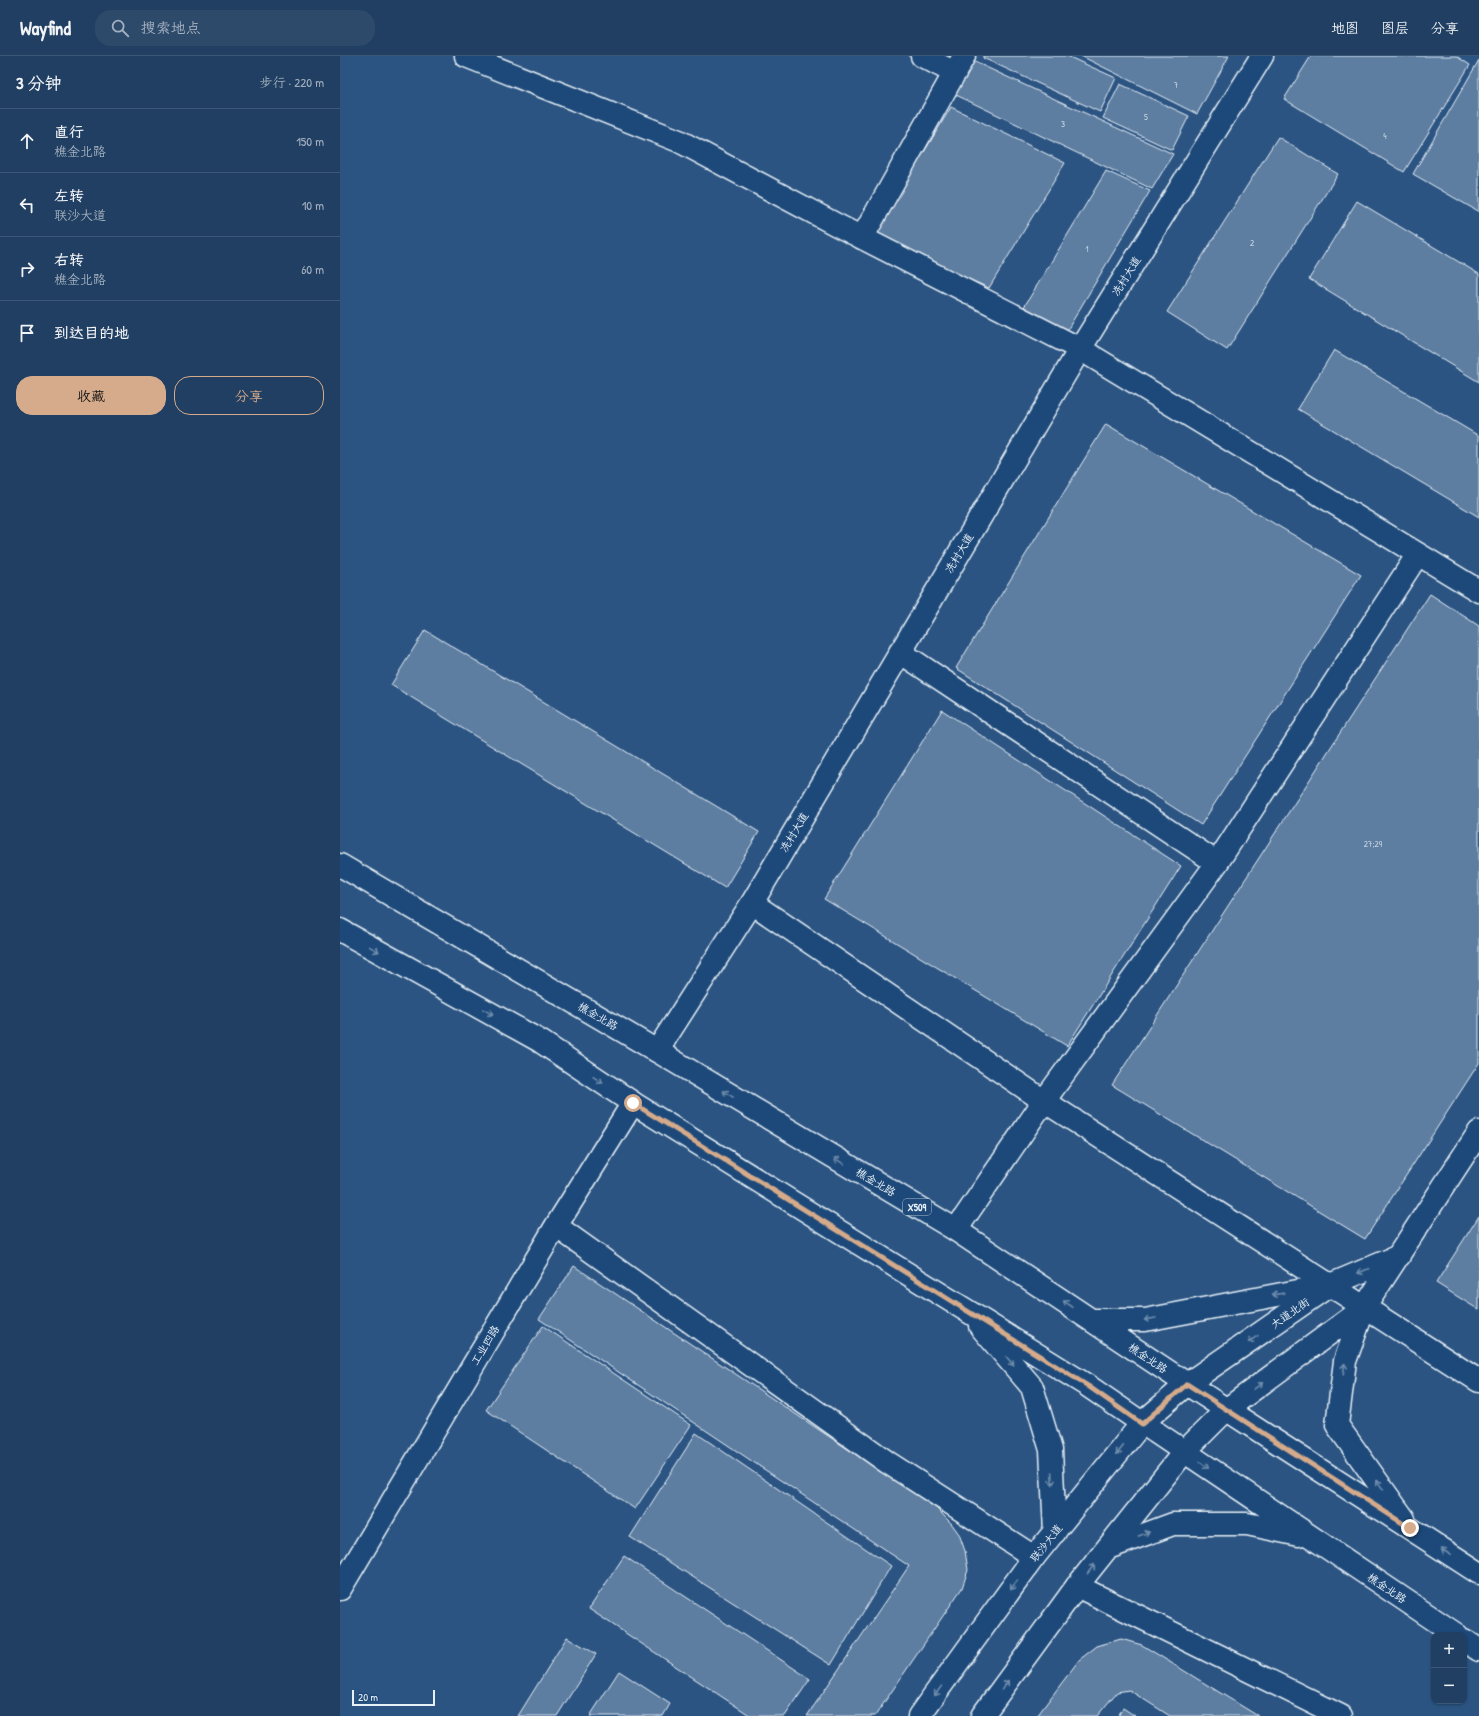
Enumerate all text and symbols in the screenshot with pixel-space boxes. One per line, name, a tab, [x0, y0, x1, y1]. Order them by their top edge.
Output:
search box	[95, 10, 375, 46]
text: Wayfind	[20, 15, 71, 41]
icon: search	[109, 17, 131, 39]
text: 搜索地点	[141, 17, 201, 38]
text: 地图	[1331, 18, 1359, 37]
text: 图层	[1381, 18, 1409, 37]
text: 分享	[1431, 18, 1459, 37]
text: 3 分钟	[16, 71, 62, 94]
text: 步行 · 220 m	[260, 73, 324, 91]
house number: 7	[1174, 79, 1179, 91]
house number: 5	[1144, 111, 1148, 123]
house number: 3	[1061, 118, 1065, 130]
text: 直行	[54, 121, 84, 142]
icon: ahead	[16, 130, 38, 152]
house number: 4	[1383, 130, 1387, 142]
text: 150 m	[296, 132, 324, 150]
text: 樵金北路	[54, 142, 106, 160]
text: 左转	[54, 185, 84, 206]
icon: left	[16, 194, 38, 216]
text: 10 m	[302, 196, 324, 214]
text: 联沙大道	[54, 206, 106, 224]
house number: 2	[1250, 237, 1255, 249]
house number: 1	[1085, 243, 1089, 255]
text: 右转	[54, 249, 84, 270]
street label: 冼村大道	[1108, 254, 1144, 298]
icon: right	[16, 258, 38, 280]
text: 60 m	[301, 260, 324, 278]
text: 樵金北路	[54, 270, 106, 288]
icon: arrive	[16, 322, 38, 344]
text: 到达目的地	[54, 322, 129, 343]
button: 收藏	[16, 376, 166, 415]
button: 分享	[174, 376, 324, 415]
street label: 冼村大道	[942, 531, 976, 575]
street label: 冼村大道	[777, 810, 811, 854]
house number: 27;29	[1364, 838, 1383, 850]
one-way arrow	[368, 945, 380, 953]
street label: 樵金北路	[575, 999, 621, 1033]
one-way arrow	[482, 1008, 494, 1016]
one-way arrow	[593, 1076, 604, 1084]
one-way arrow	[722, 1089, 734, 1097]
route start	[624, 1094, 642, 1112]
one-way arrow	[834, 1156, 846, 1164]
street label: 樵金北路	[854, 1165, 898, 1199]
road number: X509	[903, 1199, 931, 1215]
one-way arrow	[1357, 1268, 1369, 1276]
one-way arrow	[1272, 1291, 1285, 1299]
street label: 大道北街	[1268, 1294, 1313, 1331]
one-way arrow	[1062, 1300, 1074, 1308]
one-way arrow	[1144, 1315, 1157, 1323]
street label: 工业四路	[468, 1323, 502, 1367]
one-way arrow	[1247, 1335, 1258, 1343]
street label: 樵金北路	[1126, 1340, 1170, 1376]
one-way arrow	[1005, 1355, 1014, 1366]
one-way arrow	[1340, 1363, 1348, 1376]
one-way arrow	[1253, 1382, 1264, 1390]
one-way arrow	[1116, 1445, 1125, 1456]
one-way arrow	[1198, 1461, 1209, 1469]
one-way arrow	[1049, 1472, 1056, 1485]
one-way arrow	[1375, 1480, 1384, 1491]
route end	[1401, 1519, 1419, 1537]
street label: 联沙大道	[1027, 1521, 1065, 1565]
one-way arrow	[1138, 1530, 1150, 1538]
one-way arrow	[1440, 1547, 1452, 1555]
one-way arrow	[1087, 1563, 1095, 1574]
street label: 樵金北路	[1365, 1570, 1409, 1606]
one-way arrow	[1010, 1580, 1018, 1591]
map controls	[1431, 1632, 1467, 1704]
button: +	[1431, 1632, 1467, 1668]
button: −	[1431, 1668, 1467, 1704]
one-way arrow	[1001, 1679, 1010, 1690]
one-way arrow	[933, 1685, 942, 1696]
scale bar	[352, 1688, 435, 1707]
text: 20 m	[358, 1690, 378, 1704]

